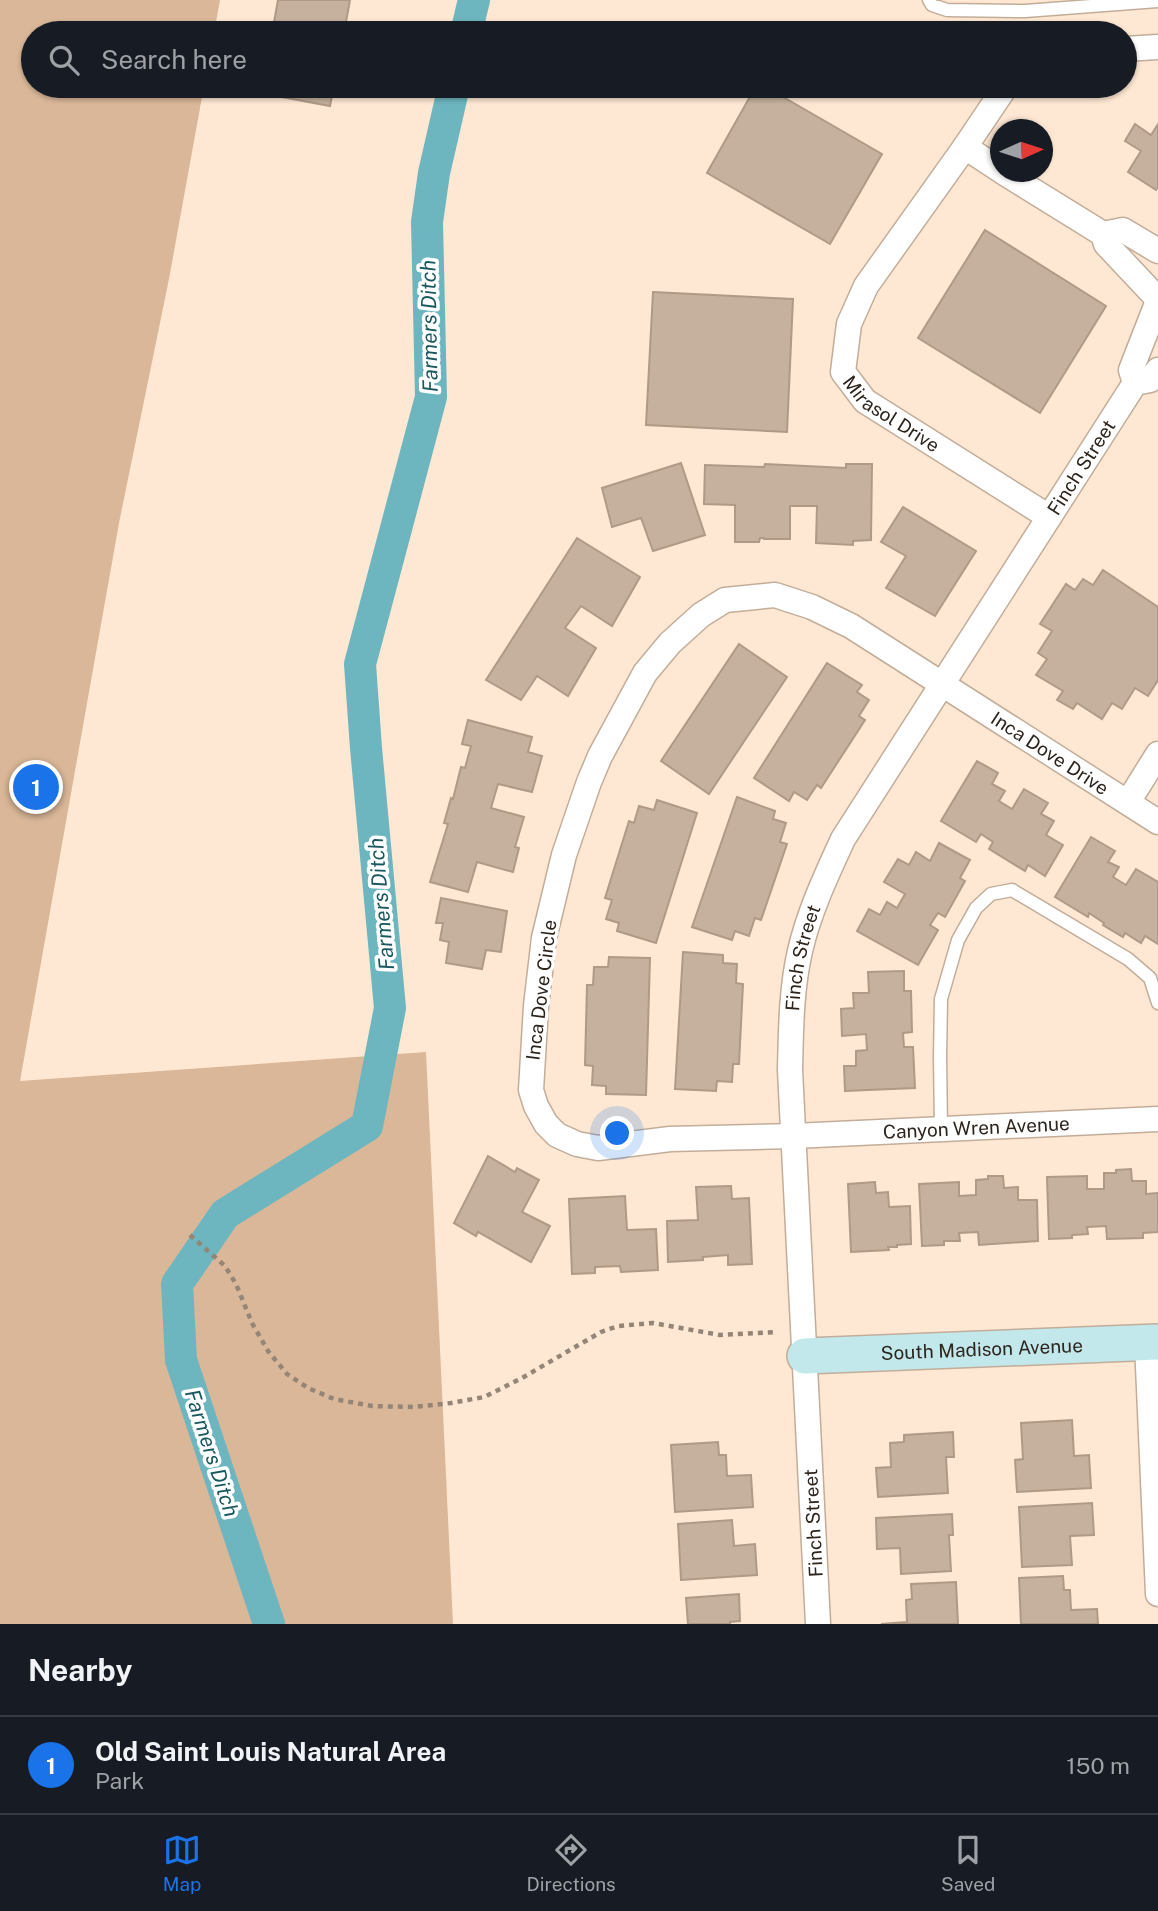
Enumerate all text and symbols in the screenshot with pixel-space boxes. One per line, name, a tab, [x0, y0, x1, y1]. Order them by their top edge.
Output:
search box	[21, 21, 1137, 98]
icon: search	[45, 41, 83, 79]
text: Search here	[101, 44, 247, 75]
north arrow	[990, 119, 1053, 182]
water label: Farmers Ditch	[415, 260, 443, 392]
street label: Mirasol Drive	[839, 371, 944, 456]
street label: Finch Street	[1043, 416, 1120, 519]
street label: Inca Dove Drive	[987, 707, 1113, 799]
pin: 1	[13, 761, 59, 813]
water label: Farmers Ditch	[363, 837, 399, 971]
street label: Finch Street	[781, 901, 824, 1012]
street label: Inca Dove Circle	[521, 918, 561, 1062]
street label: Canyon Wren Avenue	[882, 1112, 1070, 1143]
your location	[600, 1116, 634, 1150]
street label: South Madison Avenue	[880, 1334, 1083, 1364]
water label: Farmers Ditch	[180, 1386, 244, 1520]
street label: Finch Street	[799, 1468, 827, 1578]
text: Nearby	[28, 1652, 132, 1688]
text: Old Saint Louis Natural Area	[95, 1736, 446, 1767]
text: 1	[46, 1752, 56, 1779]
text: 150 m	[1066, 1752, 1130, 1779]
text: Park	[95, 1767, 144, 1794]
tab: Map	[163, 1831, 201, 1895]
tab: Directions	[526, 1831, 616, 1895]
tab: Saved	[941, 1831, 995, 1895]

